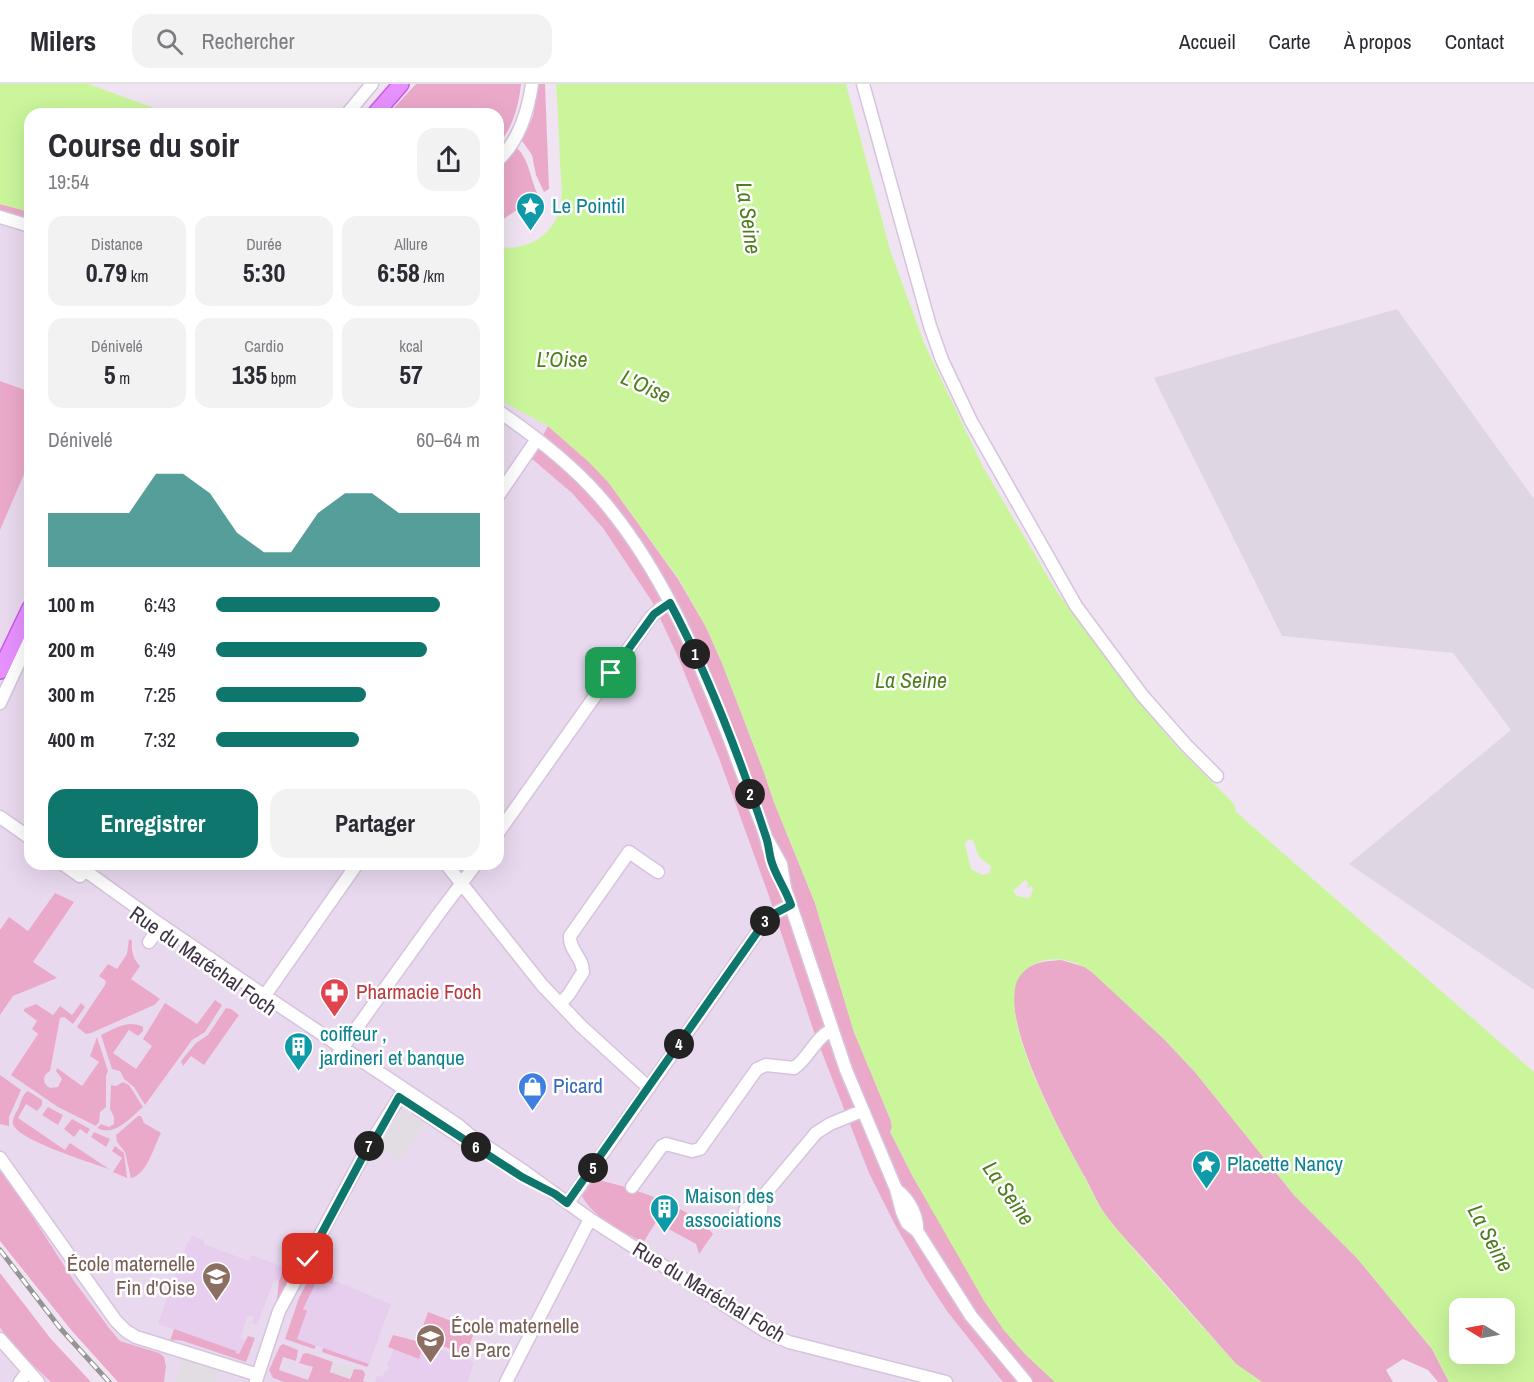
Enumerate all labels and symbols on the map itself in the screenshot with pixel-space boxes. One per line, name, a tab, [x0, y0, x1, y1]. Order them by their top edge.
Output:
water label: La Seine	[729, 180, 769, 256]
place icon: Le Pointil	[515, 190, 547, 232]
place label: Le Pointil	[552, 191, 625, 220]
water label: L’Oise	[537, 344, 587, 374]
water label: L'Oise	[616, 362, 676, 410]
pin: 1	[680, 639, 710, 669]
pin	[585, 647, 636, 698]
water label: La Seine	[875, 665, 947, 695]
pin: 2	[735, 779, 765, 809]
street label: Rue du Maréchal Foch	[124, 899, 283, 1022]
pin: 3	[750, 906, 780, 936]
pharmacy icon: Pharmacie Foch	[319, 976, 351, 1018]
place label: Pharmacie Foch	[356, 977, 482, 1006]
place label: coiffeur , jardineri et banque	[319, 1019, 465, 1072]
pin: 4	[664, 1029, 694, 1059]
building icon: coiffeur , jardineri et banque	[283, 1030, 315, 1072]
shop icon: Picard	[516, 1070, 548, 1112]
place label: Picard	[553, 1071, 603, 1100]
pin: 7	[354, 1131, 384, 1161]
pin: 6	[461, 1132, 491, 1162]
place icon: Placette Nancy	[1190, 1148, 1222, 1190]
place label: Placette Nancy	[1227, 1149, 1343, 1178]
pin: 5	[578, 1153, 608, 1183]
water label: La Seine	[976, 1155, 1042, 1231]
place label: Maison des associations	[685, 1181, 782, 1234]
building icon: Maison des associations	[648, 1192, 680, 1234]
water label: La Seine	[1461, 1199, 1521, 1277]
pin	[282, 1233, 333, 1284]
street label: Rue du Maréchal Foch	[627, 1234, 791, 1349]
place label: École maternelle Fin d'Oise	[67, 1249, 195, 1302]
school or university icon: École maternelle Fin d'Oise	[200, 1260, 232, 1302]
north arrow	[1449, 1298, 1515, 1364]
place label: École maternelle Le Parc	[451, 1311, 579, 1364]
school or university icon: École maternelle Le Parc	[414, 1322, 446, 1364]

